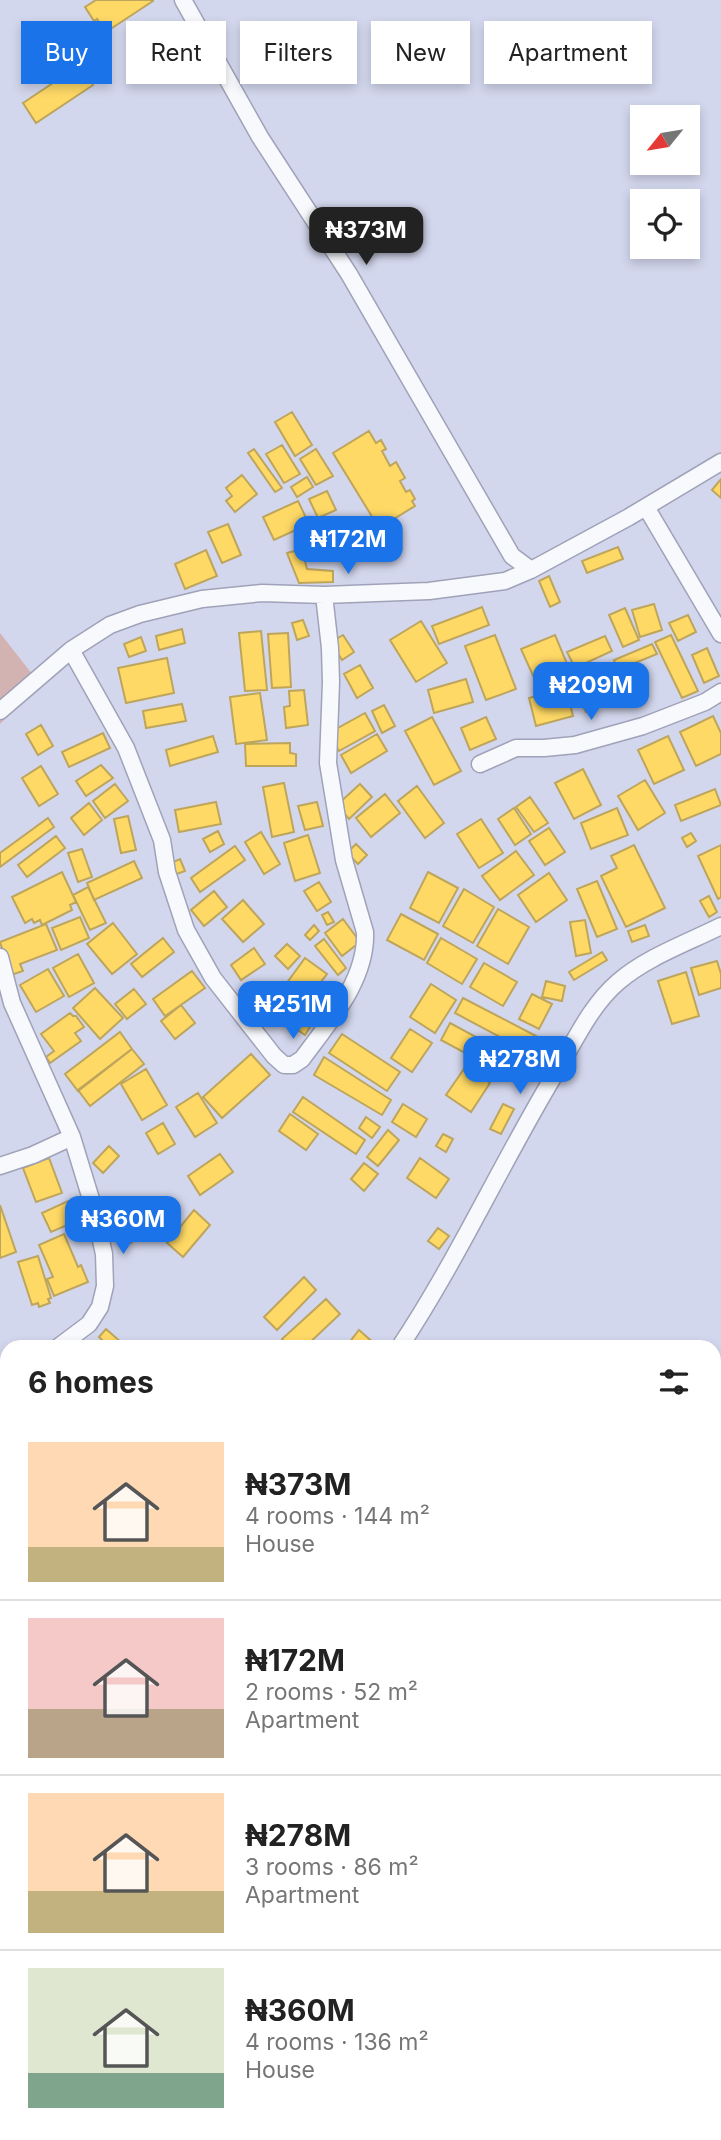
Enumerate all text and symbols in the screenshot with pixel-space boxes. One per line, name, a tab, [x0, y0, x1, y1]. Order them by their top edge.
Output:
chip: Buy	[21, 21, 112, 84]
chip: Rent	[126, 21, 226, 84]
chip: Filters	[240, 21, 357, 84]
chip: New	[371, 21, 470, 84]
chip: Apartment	[484, 21, 652, 84]
north arrow	[630, 105, 700, 175]
map controls	[630, 105, 700, 259]
button: locate	[630, 189, 700, 259]
pin: ₦373M	[317, 208, 415, 267]
text: ₦373M	[325, 216, 407, 244]
pin: ₦172M	[299, 516, 397, 576]
text: ₦172M	[310, 525, 386, 553]
pin: ₦209M	[542, 662, 640, 722]
text: ₦209M	[549, 671, 633, 699]
pin: ₦251M	[244, 982, 342, 1041]
text: ₦251M	[254, 990, 332, 1018]
pin: ₦278M	[471, 1036, 569, 1096]
text: ₦278M	[479, 1045, 561, 1073]
pin: ₦360M	[74, 1196, 172, 1256]
text: ₦360M	[81, 1205, 165, 1233]
icon: filters	[655, 1363, 693, 1401]
text: 6 homes	[28, 1364, 154, 1400]
text: ₦373M	[245, 1466, 351, 1502]
icon: home	[84, 1470, 168, 1554]
text: 4 rooms · 144 m²	[245, 1502, 430, 1530]
text: House	[245, 1530, 315, 1558]
text: ₦172M	[245, 1642, 345, 1678]
icon: home	[84, 1646, 168, 1730]
text: 2 rooms · 52 m²	[245, 1678, 418, 1706]
text: Apartment	[245, 1706, 359, 1734]
text: ₦278M	[245, 1817, 351, 1853]
icon: home	[84, 1821, 168, 1905]
text: 3 rooms · 86 m²	[245, 1853, 419, 1881]
text: Apartment	[245, 1881, 359, 1909]
text: ₦360M	[245, 1992, 355, 2028]
icon: home	[84, 1996, 168, 2080]
text: 4 rooms · 136 m²	[245, 2028, 429, 2056]
text: House	[245, 2056, 315, 2084]

